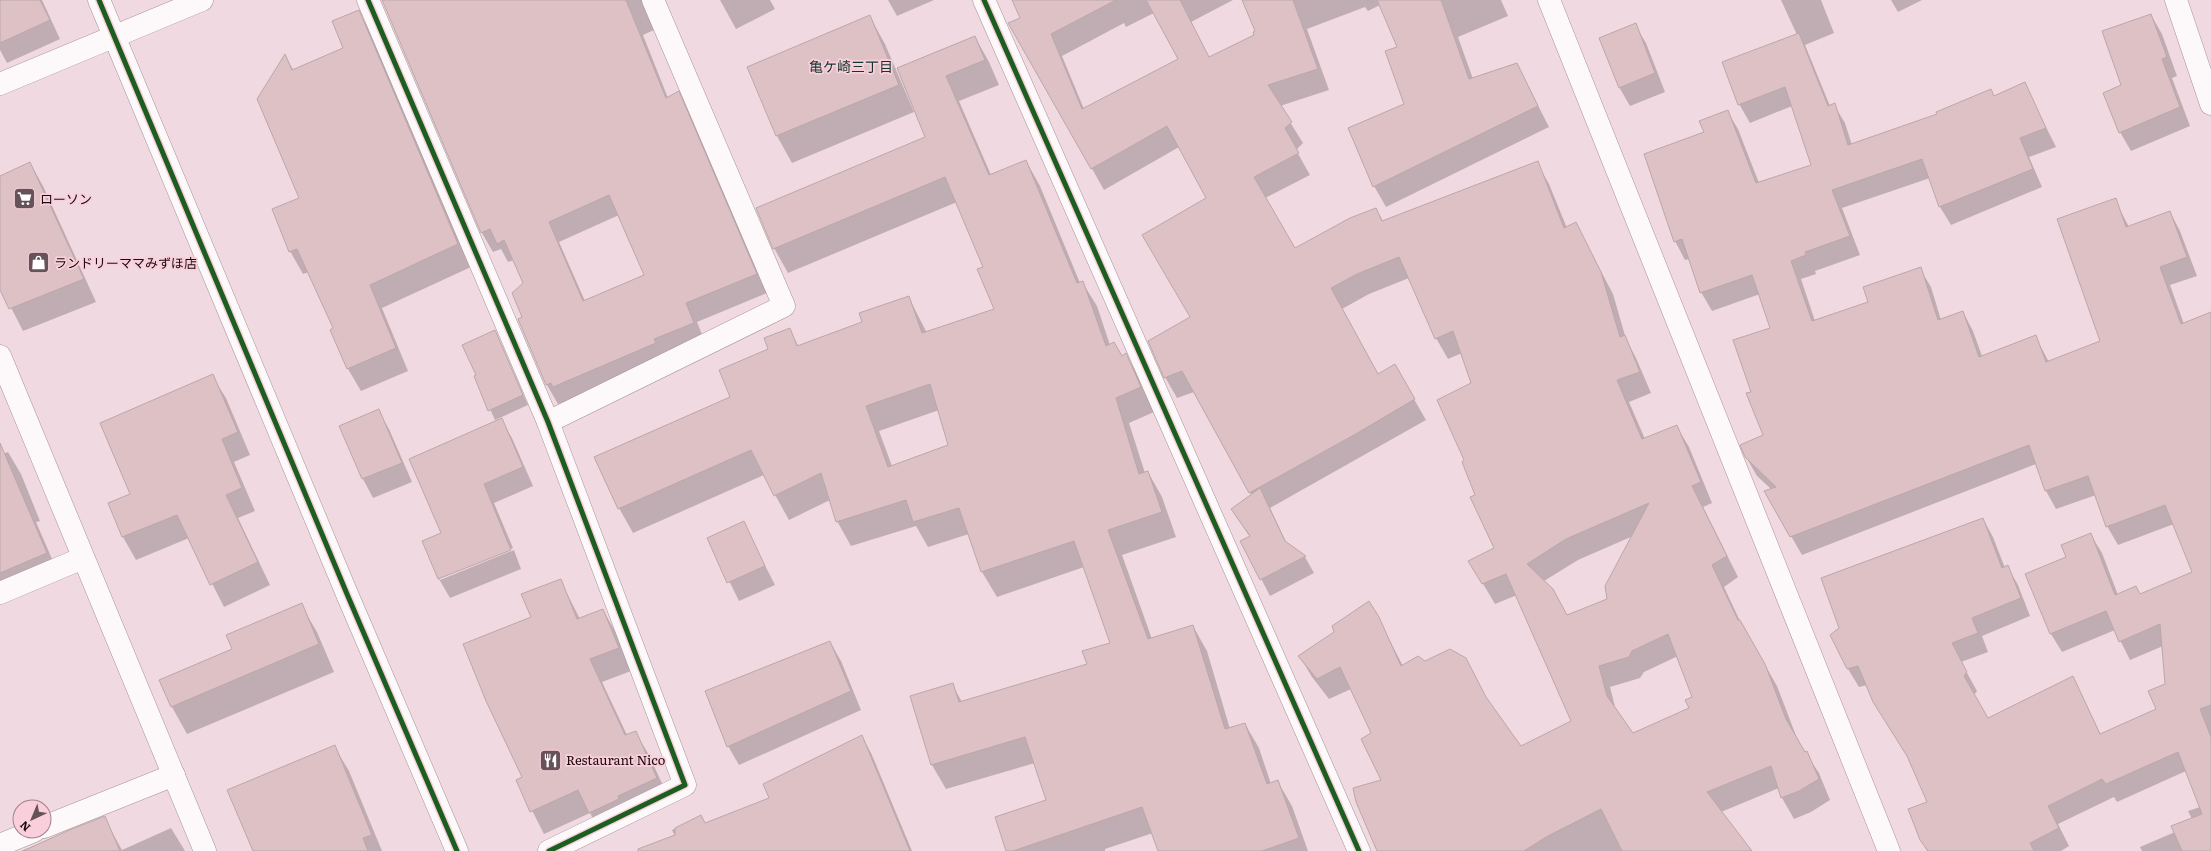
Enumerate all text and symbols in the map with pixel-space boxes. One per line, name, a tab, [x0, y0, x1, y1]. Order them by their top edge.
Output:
district label: 亀ケ崎三丁目	[809, 56, 893, 76]
supermarket icon: ローソン	[11, 186, 37, 212]
place label: ローソン	[40, 189, 92, 208]
shop icon: ランドリーママみずほ店	[25, 250, 51, 276]
place label: ランドリーママみずほ店	[54, 253, 197, 272]
restaurant icon: Restaurant Nico	[538, 747, 564, 773]
place label: Restaurant Nico	[566, 750, 666, 769]
north arrow	[12, 799, 52, 839]
text: N	[15, 818, 33, 836]

